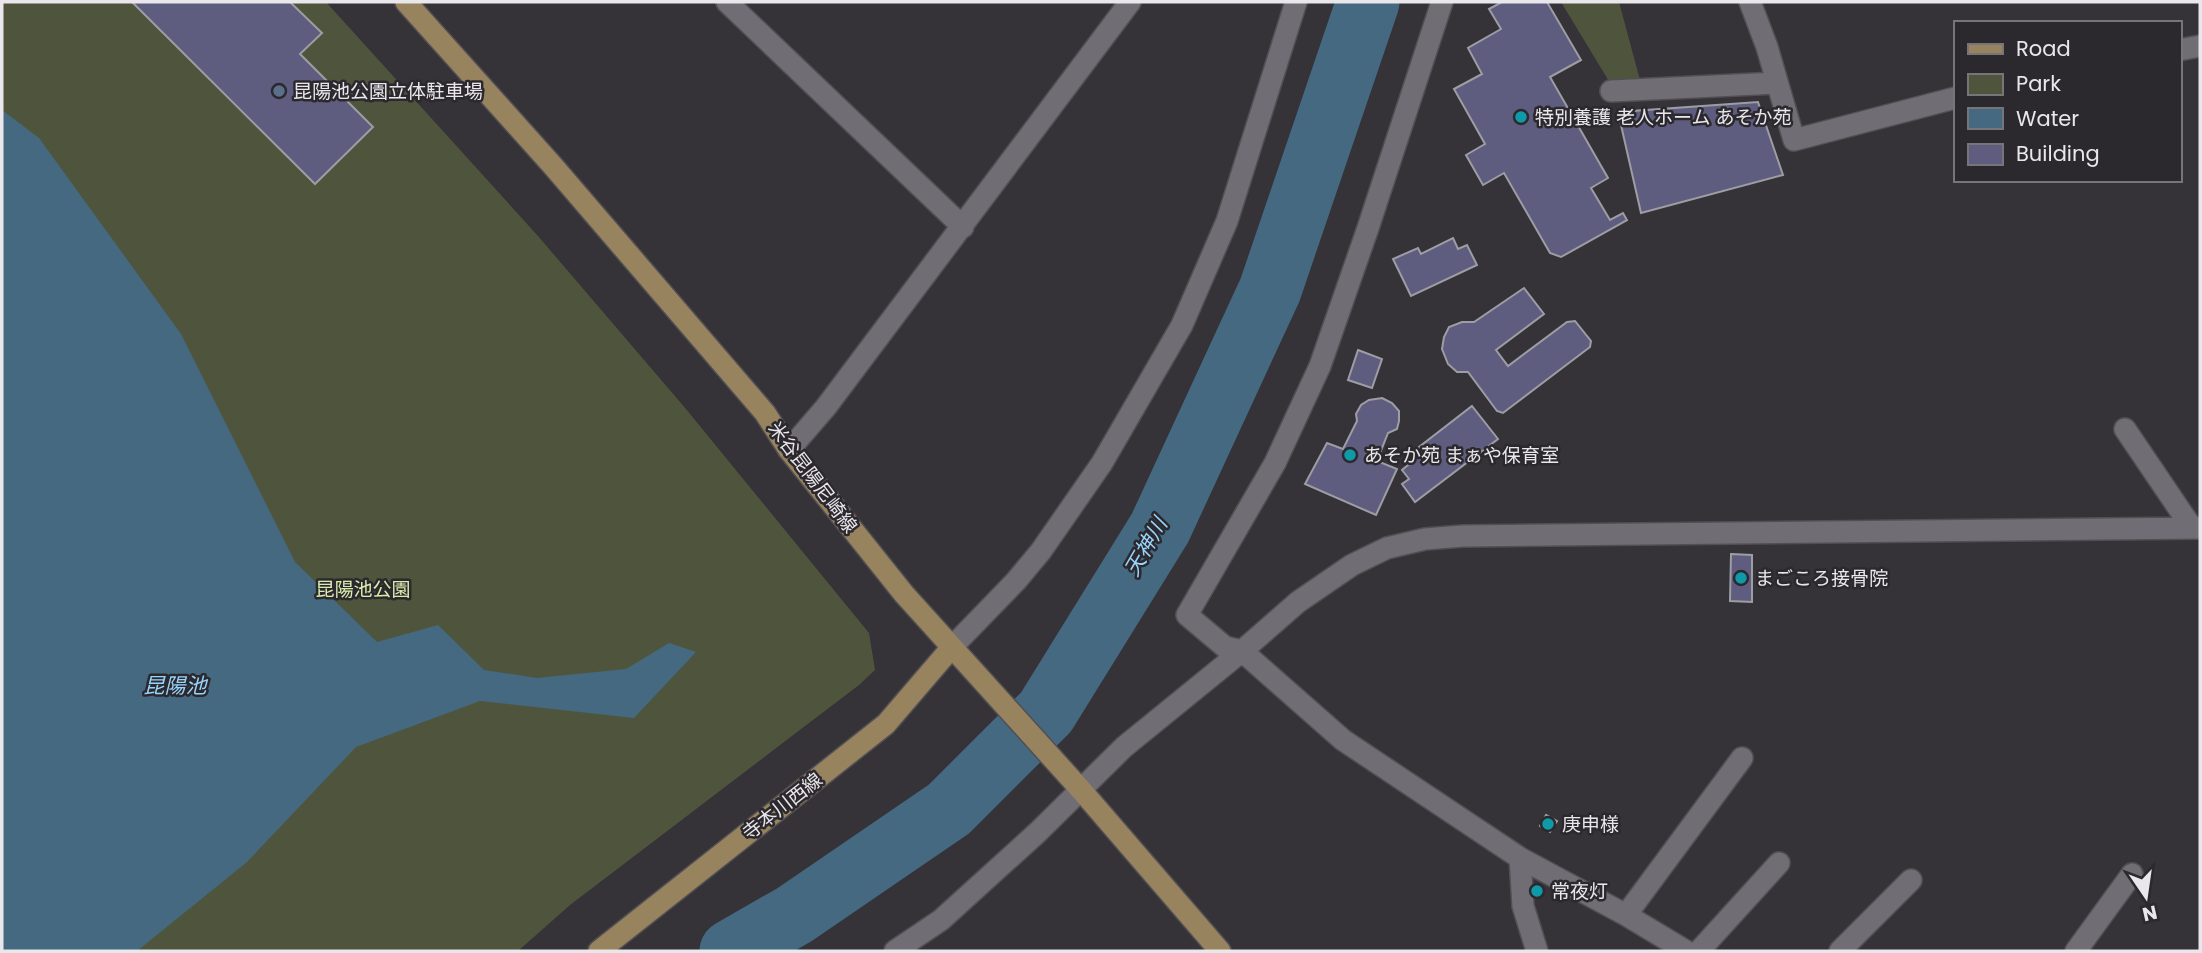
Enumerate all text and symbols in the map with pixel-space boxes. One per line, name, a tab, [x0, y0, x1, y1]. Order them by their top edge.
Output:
legend	[1954, 21, 2181, 182]
text: Road	[2016, 34, 2071, 63]
text: Park	[2016, 69, 2061, 98]
place label: 昆陽池公園立体駐車場	[293, 78, 483, 105]
marker: 昆陽池公園立体駐車場	[271, 83, 287, 99]
place label: 特別養護 老人ホーム あそか苑	[1535, 104, 1792, 131]
text: Water	[2016, 104, 2079, 133]
marker: 特別養護 老人ホーム あそか苑	[1513, 109, 1529, 125]
text: Building	[2016, 139, 2100, 168]
street label: 米谷昆陽尼崎線	[762, 416, 863, 539]
place label: あそか苑 まぁや保育室	[1364, 442, 1559, 469]
marker: あそか苑 まぁや保育室	[1342, 447, 1358, 463]
water label: 天神川	[1117, 510, 1175, 581]
place label: まごころ接骨院	[1755, 565, 1888, 592]
marker: まごころ接骨院	[1733, 570, 1749, 586]
park label: 昆陽池公園	[315, 576, 411, 603]
water label: 昆陽池	[144, 671, 208, 700]
street label: 寺本川西線	[737, 767, 828, 846]
place label: 庚申様	[1562, 811, 1619, 838]
marker: 庚申様	[1540, 816, 1556, 832]
north arrow	[2111, 862, 2181, 932]
place label: 常夜灯	[1551, 878, 1608, 905]
marker: 常夜灯	[1529, 883, 1545, 899]
text: N	[2140, 898, 2160, 928]

